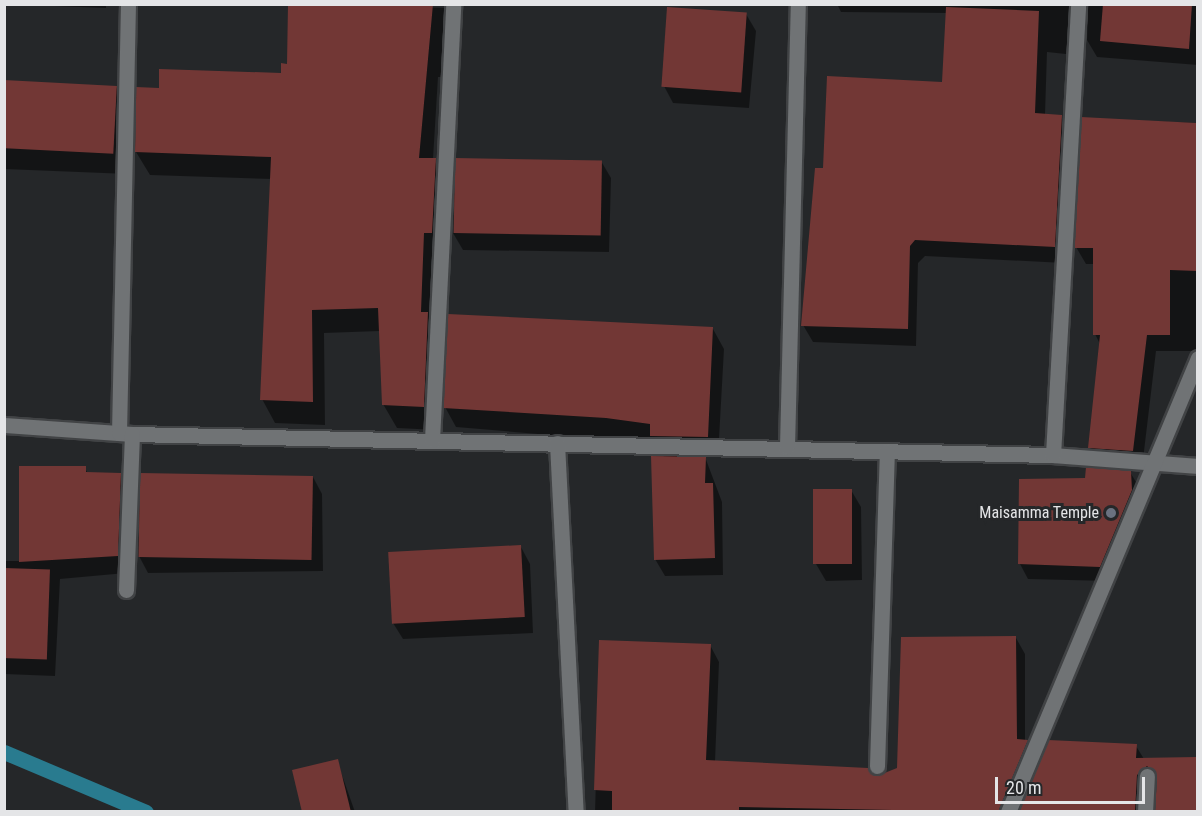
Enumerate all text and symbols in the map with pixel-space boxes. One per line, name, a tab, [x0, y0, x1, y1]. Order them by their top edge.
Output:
place label: Maisamma Temple	[979, 503, 1099, 523]
marker: Maisamma Temple	[1104, 506, 1118, 520]
scale bar	[998, 765, 1148, 803]
text: 20 m	[1006, 777, 1041, 798]

